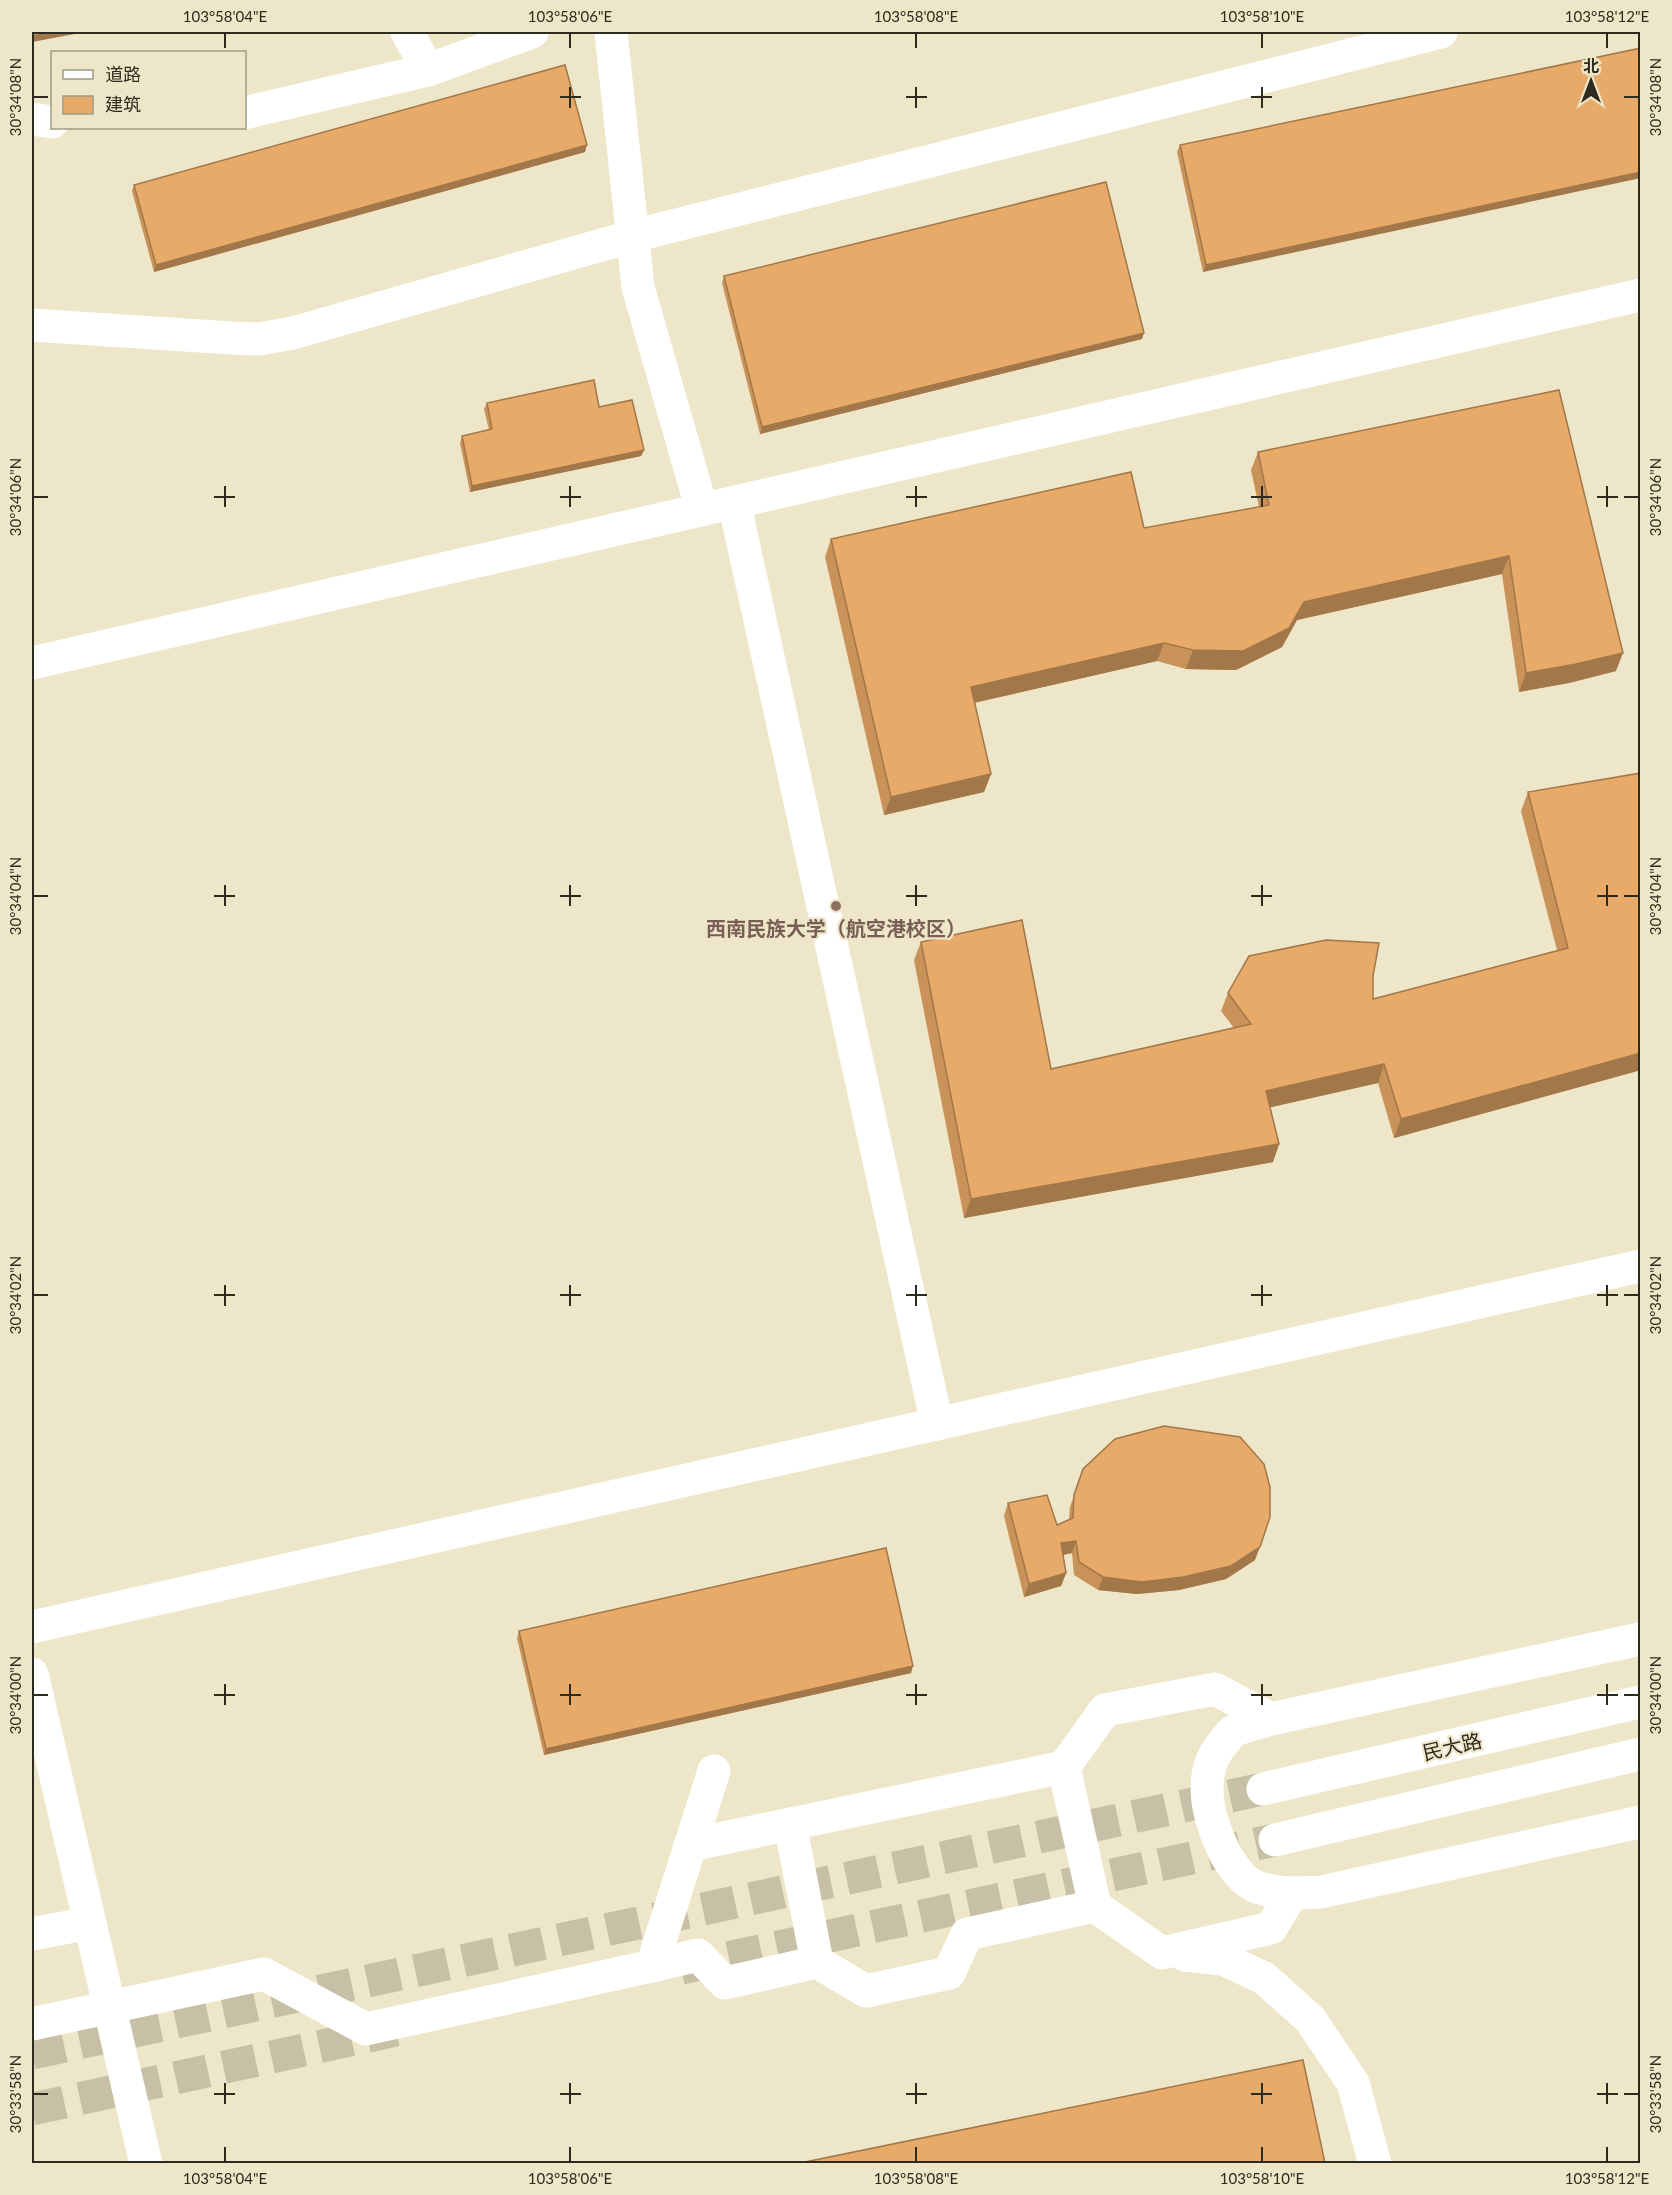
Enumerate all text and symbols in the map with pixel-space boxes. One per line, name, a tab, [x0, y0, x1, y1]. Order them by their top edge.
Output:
text: 103°58'04"E	[183, 7, 267, 25]
text: 103°58'06"E	[528, 7, 612, 25]
text: 103°58'08"E	[874, 7, 958, 25]
text: 103°58'10"E	[1220, 7, 1304, 25]
text: 103°58'12"E	[1565, 7, 1649, 25]
legend	[51, 51, 246, 129]
north arrow	[1561, 51, 1621, 111]
text: 北	[1583, 56, 1599, 75]
text: 30°34'08"N	[6, 58, 24, 136]
text: 30°34'08"N	[1646, 58, 1664, 136]
text: 道路	[105, 63, 141, 85]
text: 建筑	[105, 93, 141, 115]
text: 30°34'06"N	[6, 458, 24, 536]
text: 30°34'06"N	[1646, 458, 1664, 536]
text: 30°34'04"N	[6, 857, 24, 935]
text: 30°34'04"N	[1646, 857, 1664, 935]
marker: 西南民族大学（航空港校区）	[829, 899, 843, 913]
place label: 西南民族大学（航空港校区）	[706, 916, 966, 940]
text: 30°34'02"N	[6, 1256, 24, 1334]
text: 30°34'02"N	[1646, 1256, 1664, 1334]
text: 30°34'00"N	[6, 1656, 24, 1734]
text: 30°34'00"N	[1646, 1656, 1664, 1734]
street label: 民大路	[1420, 1728, 1484, 1764]
text: 30°33'58"N	[6, 2055, 24, 2133]
text: 30°33'58"N	[1646, 2055, 1664, 2133]
text: 103°58'04"E	[183, 2169, 267, 2187]
text: 103°58'06"E	[528, 2169, 612, 2187]
text: 103°58'08"E	[874, 2169, 958, 2187]
text: 103°58'10"E	[1220, 2169, 1304, 2187]
text: 103°58'12"E	[1565, 2169, 1649, 2187]

